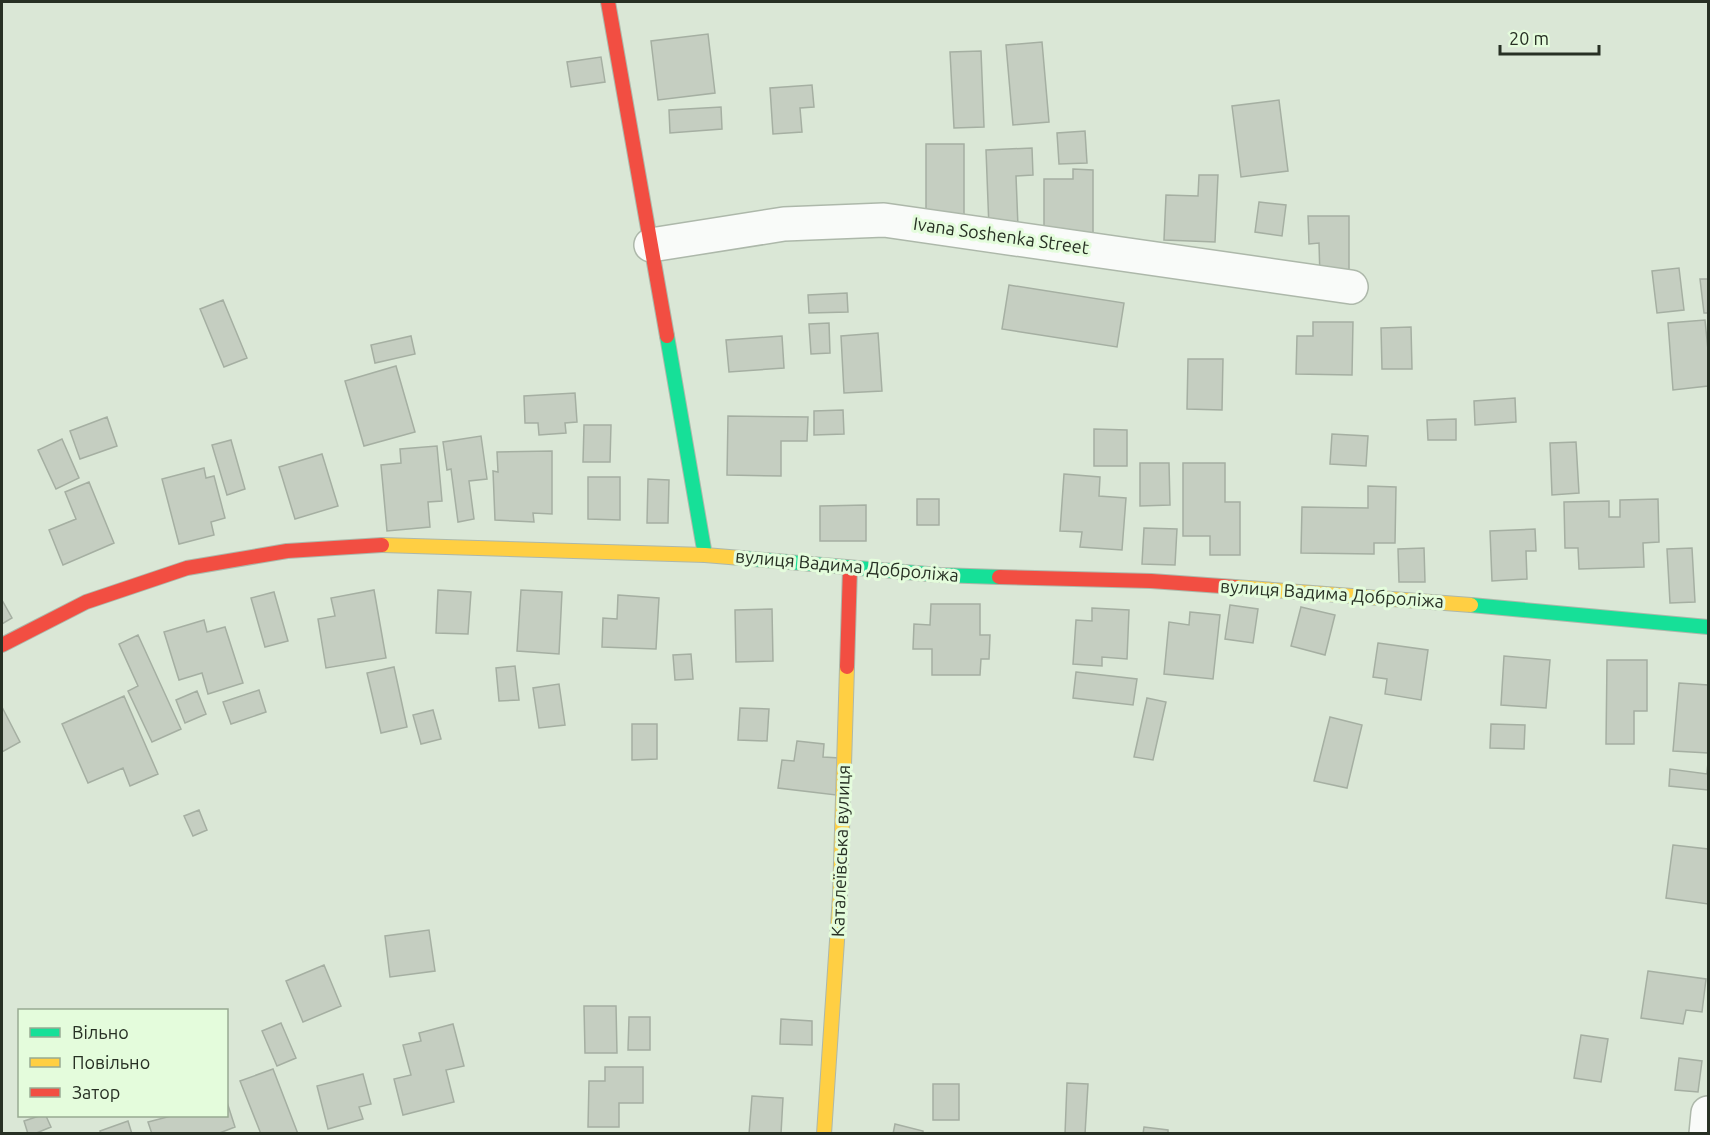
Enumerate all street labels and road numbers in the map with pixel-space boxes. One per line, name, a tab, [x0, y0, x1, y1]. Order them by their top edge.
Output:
street label: Ivana Soshenka Street	[912, 213, 1090, 257]
street label: вулиця Вадима Доброліжа	[735, 545, 960, 585]
street label: вулиця Вадима Доброліжа	[1220, 575, 1445, 611]
street label: Каталеївська вулиця	[827, 765, 853, 937]

